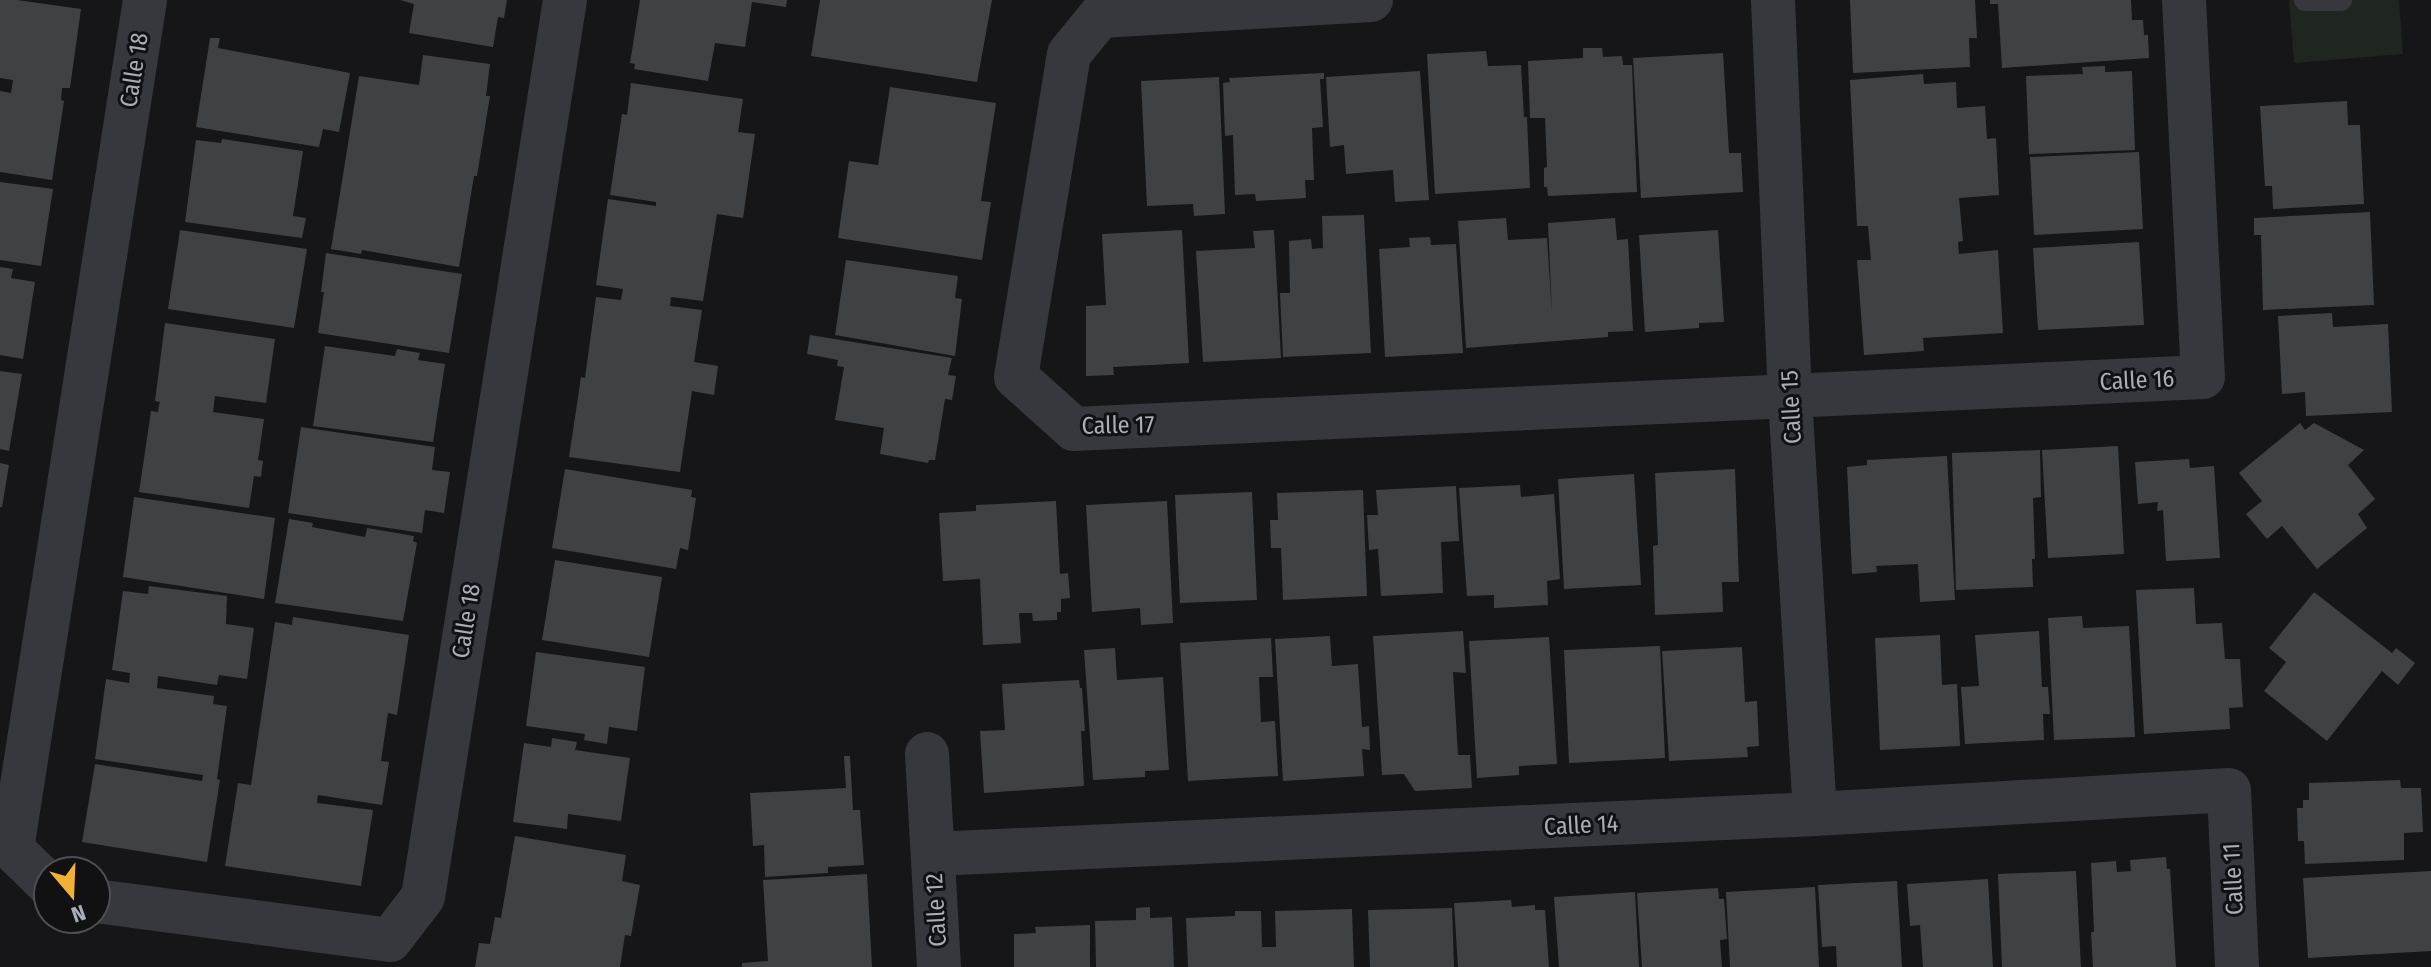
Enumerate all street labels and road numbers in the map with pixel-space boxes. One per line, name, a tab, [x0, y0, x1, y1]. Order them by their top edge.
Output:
street label: Calle 18	[114, 31, 154, 109]
street label: Calle 16	[2099, 364, 2175, 396]
street label: Calle 15	[1775, 369, 1807, 445]
street label: Calle 17	[1081, 410, 1155, 440]
street label: Calle 18	[446, 582, 486, 660]
street label: Calle 14	[1543, 809, 1619, 841]
street label: Calle 11	[2217, 842, 2249, 916]
street label: Calle 12	[920, 873, 952, 947]

